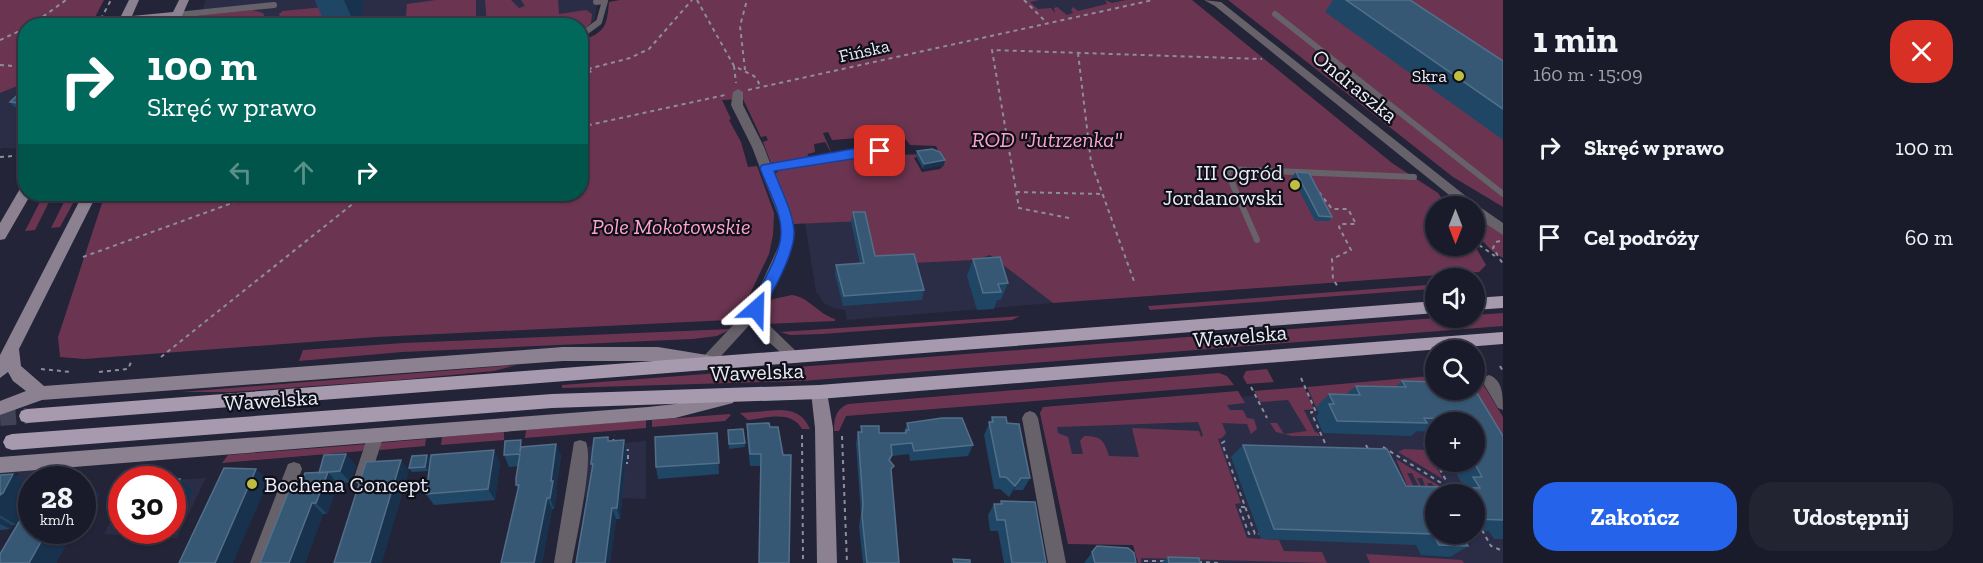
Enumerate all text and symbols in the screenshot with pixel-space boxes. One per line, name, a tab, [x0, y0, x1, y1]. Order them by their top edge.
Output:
text: 1 min	[1533, 18, 1618, 61]
button: close	[1890, 20, 1953, 83]
street label: Fińska	[837, 34, 892, 67]
text: 100 m	[147, 40, 257, 91]
icon: right	[48, 42, 126, 120]
street label: Ondraszka	[1307, 43, 1404, 129]
text: 160 m · 15:09	[1533, 62, 1643, 86]
place label: Skra	[1412, 65, 1447, 87]
marker: Skra	[1452, 69, 1466, 83]
text: Skręć w prawo	[147, 91, 317, 123]
pin	[854, 125, 905, 176]
park label: ROD "Jutrzenka"	[971, 126, 1123, 153]
icon: right	[1533, 131, 1566, 164]
icon: arrive	[863, 134, 896, 167]
text: Skręć w prawo	[1584, 134, 1724, 161]
text: 100 m	[1895, 134, 1953, 161]
icon: left	[224, 156, 257, 189]
icon: ahead	[287, 156, 320, 189]
icon: right	[350, 156, 383, 189]
place label: III Ogród Jordanowski	[1163, 159, 1283, 211]
marker: III Ogród Jordanowski	[1288, 178, 1302, 192]
north arrow	[1425, 196, 1485, 256]
map controls	[1425, 196, 1485, 544]
park label: Pole Mokotowskie	[591, 213, 751, 240]
icon: arrive	[1533, 221, 1566, 254]
text: Cel podróży	[1584, 224, 1699, 251]
text: 60 m	[1905, 224, 1953, 251]
button: sound	[1425, 268, 1485, 328]
position arrow	[724, 277, 788, 341]
street label: Wawelska	[1192, 318, 1289, 354]
button: search	[1425, 340, 1485, 400]
street label: Wawelska	[709, 357, 805, 387]
street label: Wawelska	[223, 383, 319, 417]
button: +	[1425, 412, 1485, 472]
speed limit sign: 30	[108, 466, 186, 544]
place label: Bochena Concept	[264, 471, 429, 498]
marker: Bochena Concept	[245, 477, 259, 491]
text: 28	[41, 480, 73, 516]
button: Zakończ	[1533, 482, 1737, 551]
button: Udostępnij	[1749, 482, 1953, 551]
button: −	[1425, 484, 1485, 544]
text: km/h	[40, 511, 74, 529]

